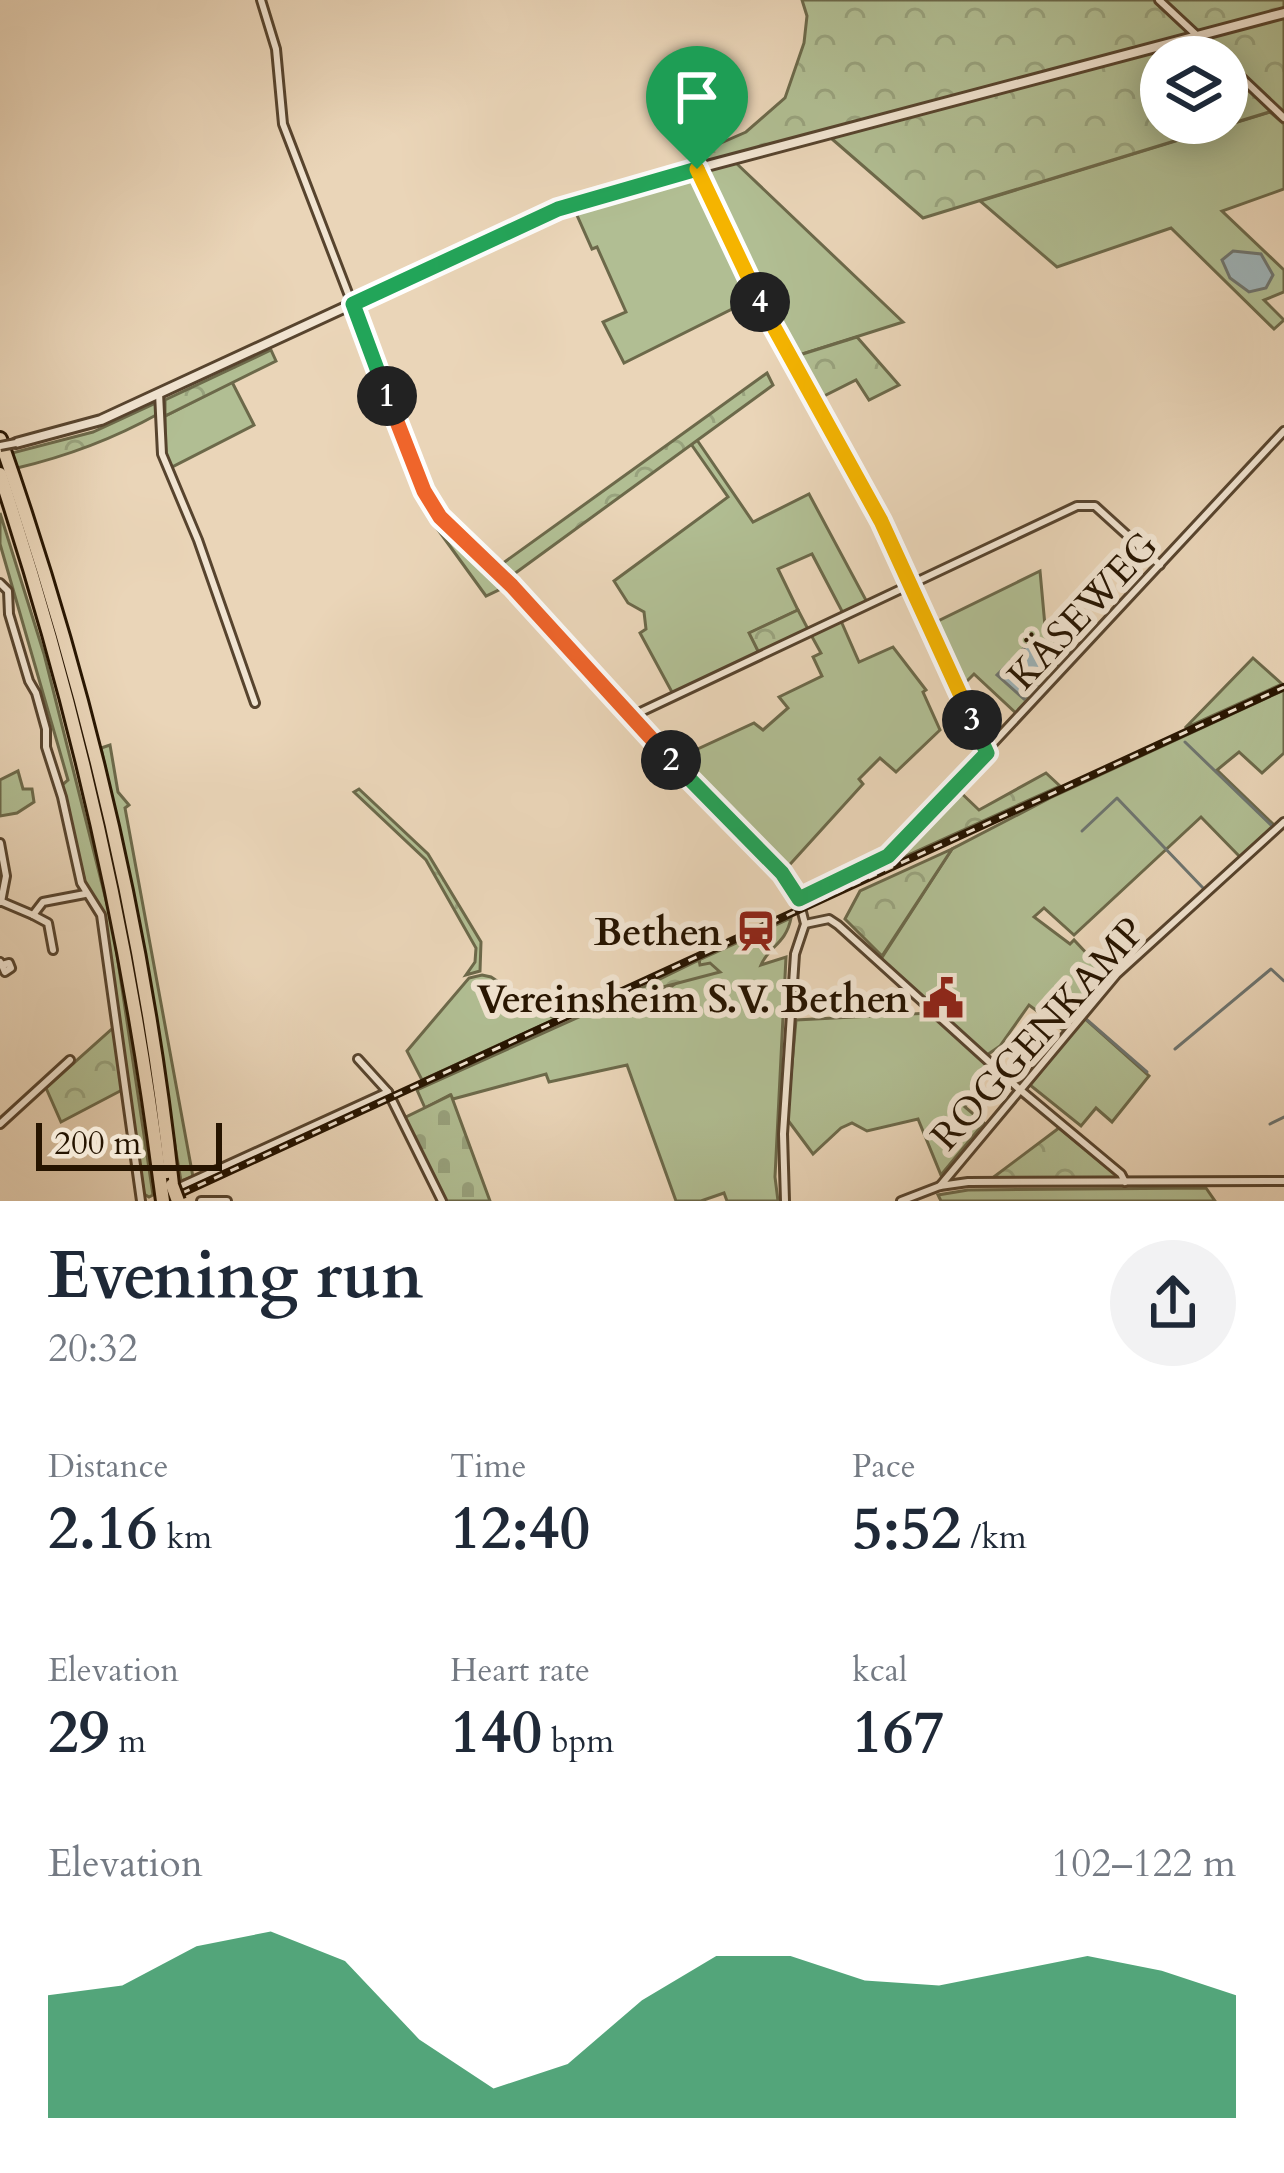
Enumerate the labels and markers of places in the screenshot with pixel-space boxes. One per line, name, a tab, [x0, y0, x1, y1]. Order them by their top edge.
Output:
pin	[646, 46, 748, 169]
pin: 4	[730, 272, 790, 332]
pin: 1	[357, 366, 417, 426]
pin: 3	[942, 690, 1002, 750]
pin: 2	[641, 730, 701, 790]
place label: Bethen	[594, 906, 722, 959]
station icon: Bethen	[733, 908, 779, 954]
place label: Vereinsheim S.V. Bethen	[477, 973, 909, 1026]
public building icon: Vereinsheim S.V. Bethen	[920, 975, 966, 1021]

